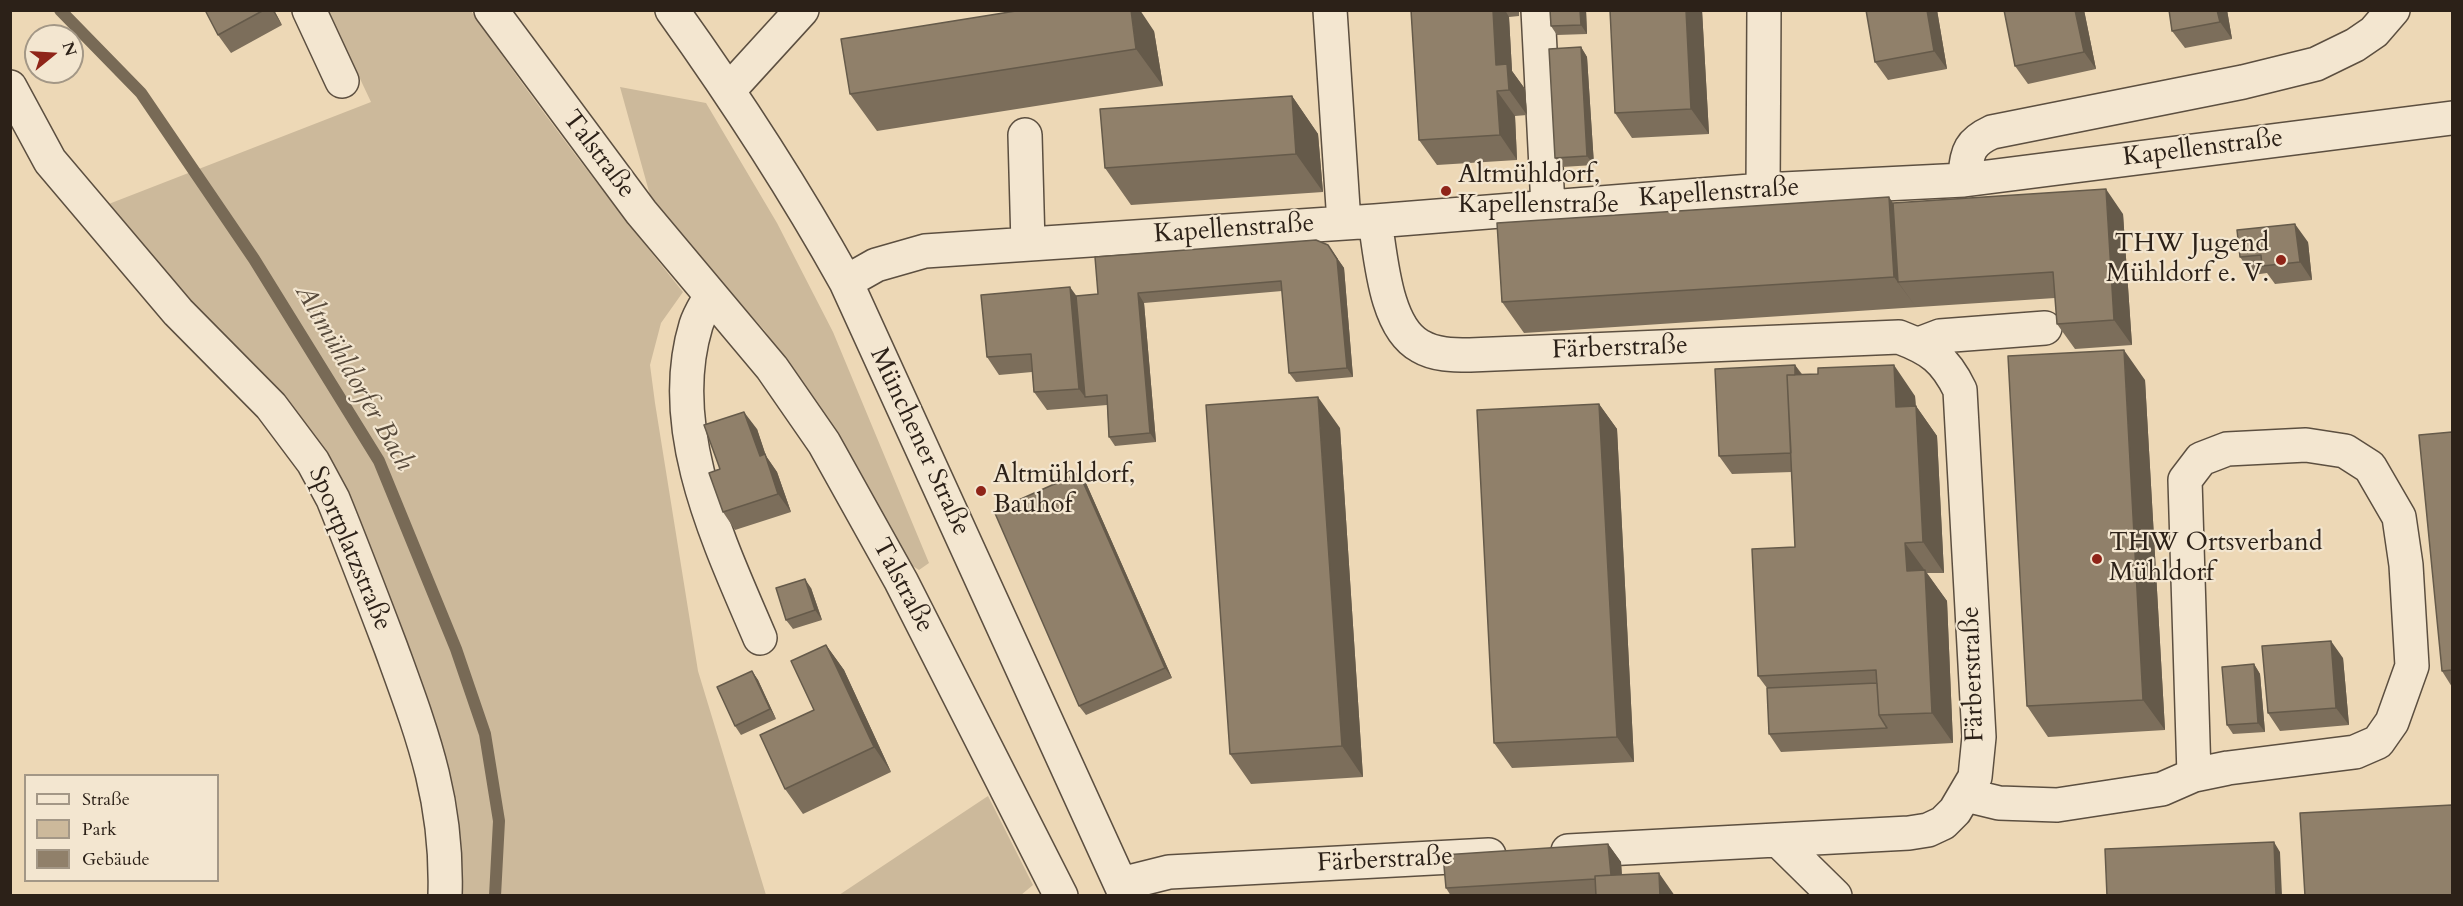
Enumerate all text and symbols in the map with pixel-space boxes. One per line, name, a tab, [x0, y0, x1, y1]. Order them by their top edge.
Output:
north arrow	[24, 24, 84, 84]
text: N	[57, 39, 82, 59]
street label: Talstraße	[555, 105, 641, 205]
street label: Kapellenstraße	[2121, 124, 2285, 174]
place label: Altmühldorf, Kapellenstraße	[1458, 160, 1619, 222]
street label: Kapellenstraße	[1638, 173, 1800, 215]
marker: Altmühldorf, Kapellenstraße	[1439, 184, 1453, 198]
street label: Kapellenstraße	[1153, 209, 1315, 251]
place label: THW Jugend Mühldorf e. V.	[2106, 229, 2269, 290]
marker: THW Jugend Mühldorf e. V.	[2274, 253, 2288, 267]
water label: Altmühldorfer Bach	[287, 279, 419, 477]
street label: Färberstraße	[1552, 331, 1688, 367]
street label: Münchener Straße	[862, 343, 976, 541]
place label: Altmühldorf, Bauhof	[993, 460, 1135, 522]
street label: Sportplatzstraße	[300, 462, 398, 636]
marker: Altmühldorf, Bauhof	[974, 484, 988, 498]
place label: THW Ortsverband Mühldorf	[2109, 528, 2323, 590]
street label: Talstraße	[864, 534, 940, 638]
marker: THW Ortsverband Mühldorf	[2090, 552, 2104, 566]
street label: Färberstraße	[1956, 606, 1992, 742]
legend	[24, 774, 219, 882]
text: Straße	[82, 787, 130, 812]
text: Park	[82, 817, 117, 842]
street label: Färberstraße	[1316, 842, 1454, 880]
text: Gebäude	[82, 847, 150, 872]

